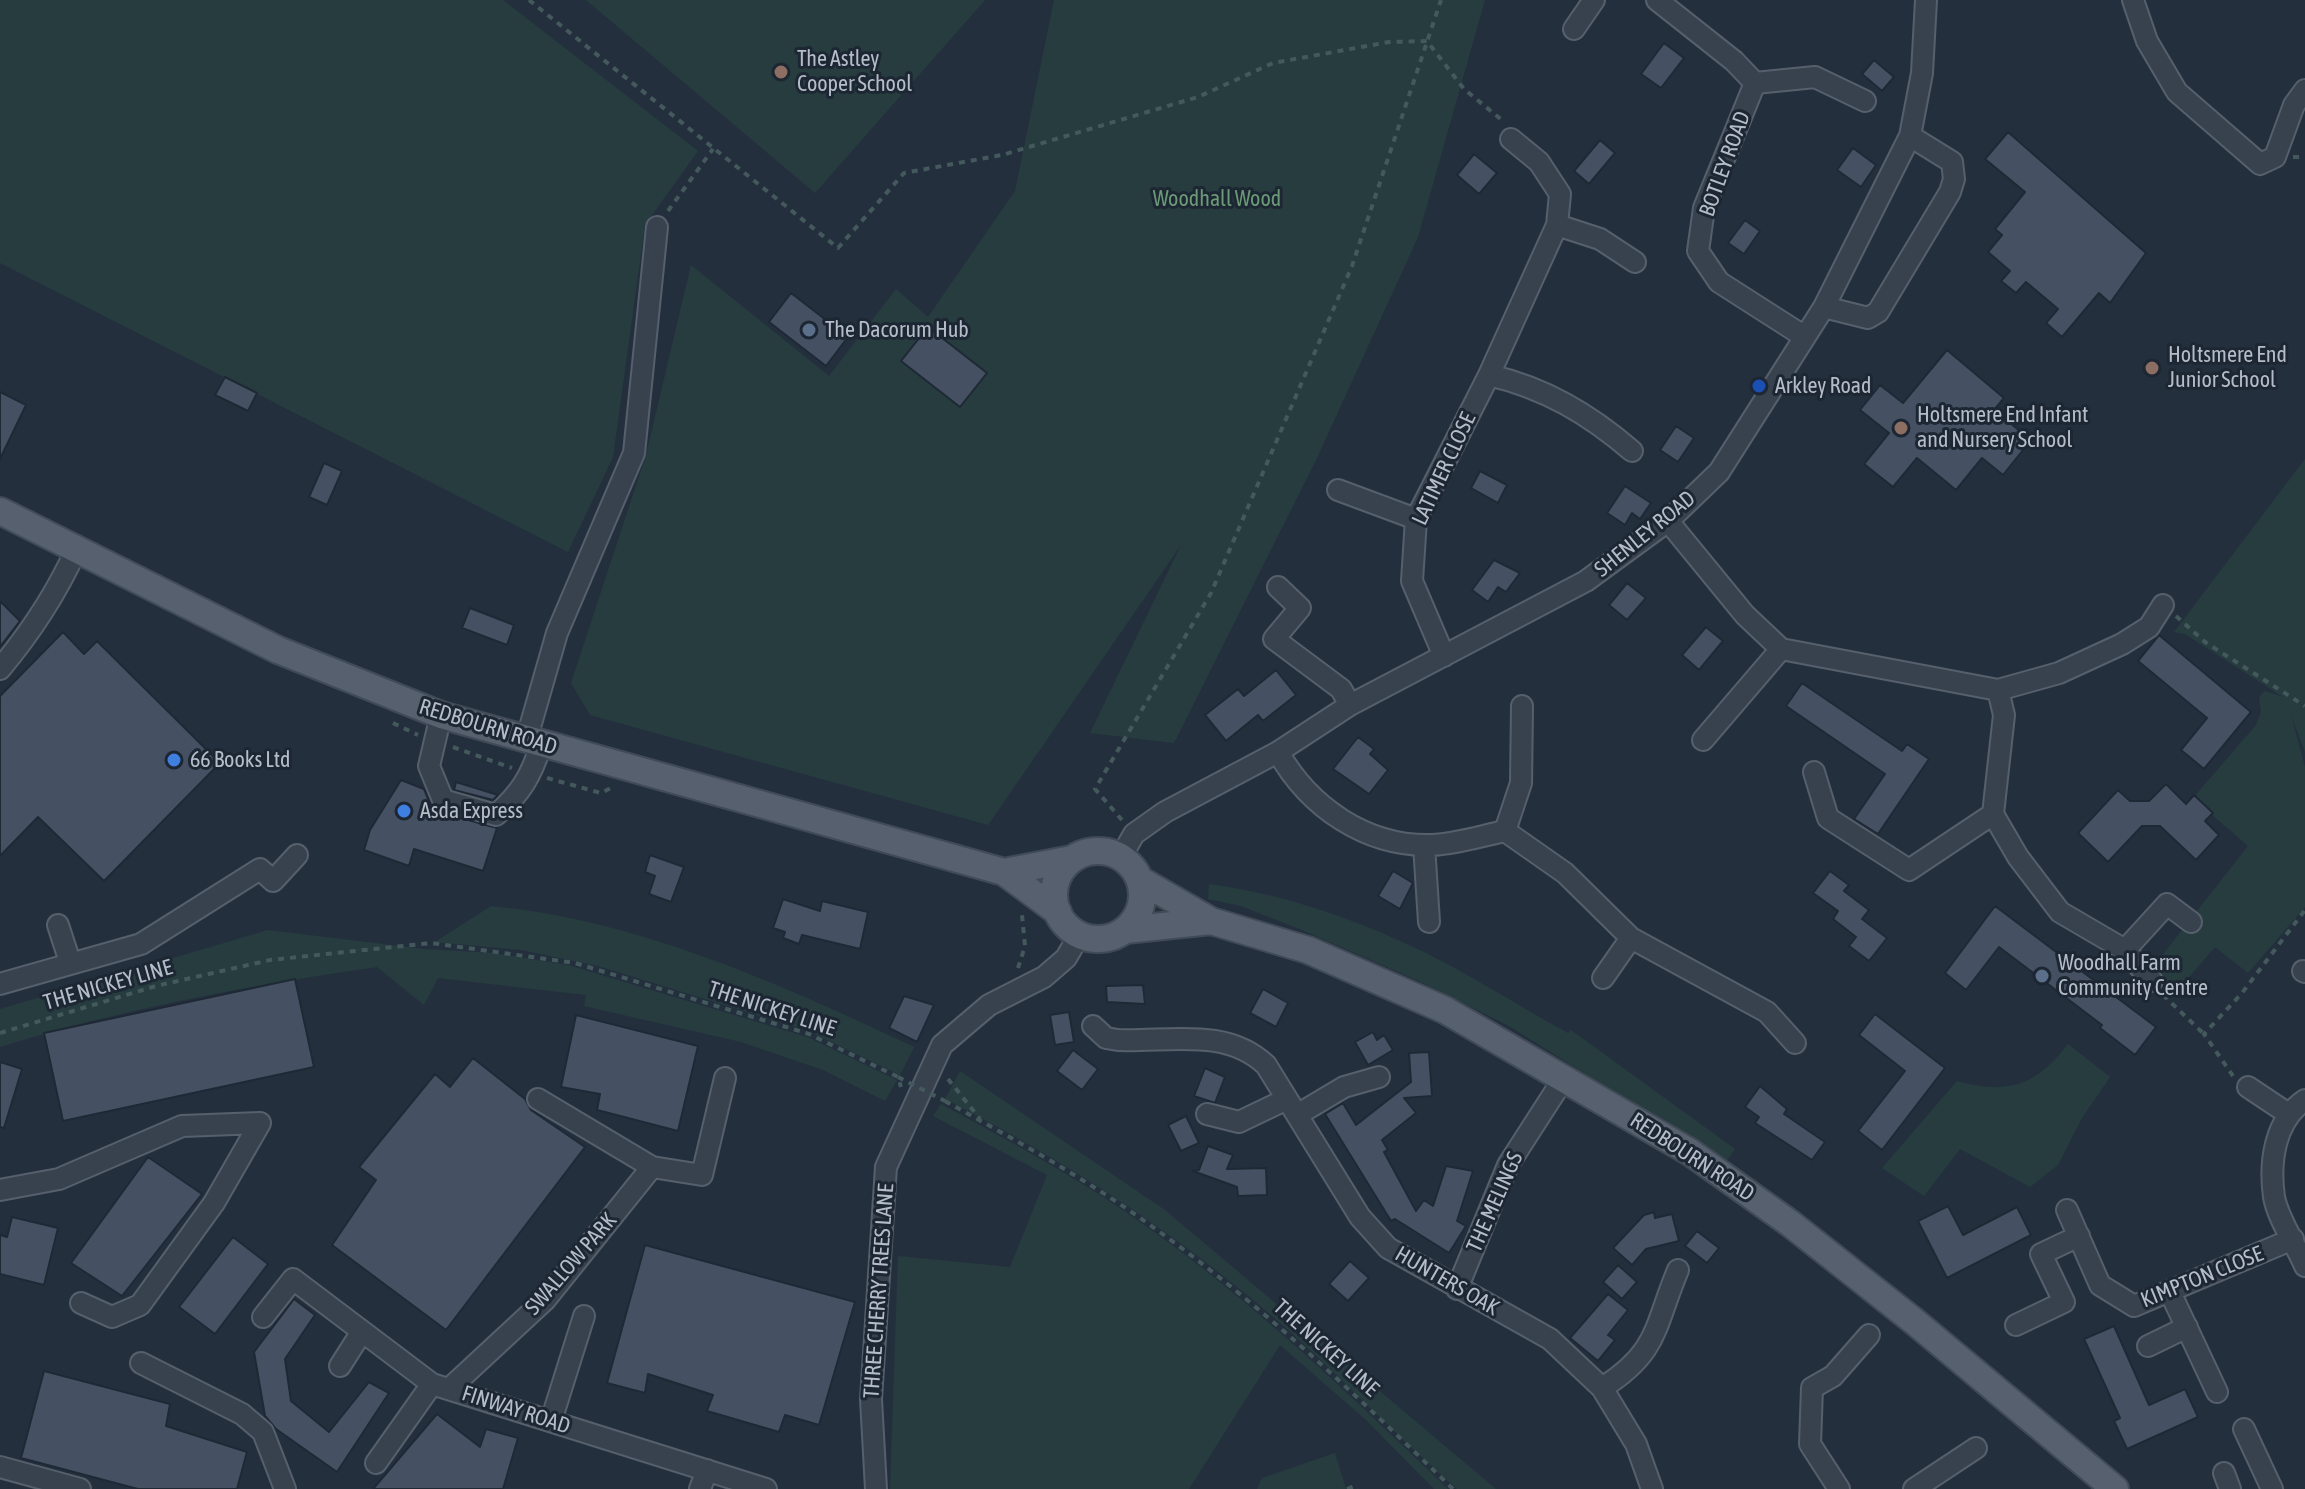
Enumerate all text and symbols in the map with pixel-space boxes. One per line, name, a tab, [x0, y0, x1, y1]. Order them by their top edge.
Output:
place label: The Astley Cooper School	[797, 46, 912, 98]
marker: The Astley Cooper School	[772, 63, 790, 81]
street label: BOTLEY ROAD	[1694, 108, 1756, 220]
park label: Woodhall Wood	[1153, 186, 1281, 212]
place label: The Dacorum Hub	[825, 317, 969, 343]
marker: The Dacorum Hub	[800, 321, 818, 339]
place label: Holtsmere End Junior School	[2168, 342, 2287, 394]
marker: Holtsmere End Junior School	[2143, 359, 2161, 377]
place label: Arkley Road	[1775, 373, 1871, 399]
marker: Arkley Road	[1750, 377, 1768, 395]
place label: Holtsmere End Infant and Nursery School	[1917, 402, 2088, 454]
street label: LATIMER CLOSE	[1406, 408, 1482, 530]
marker: Holtsmere End Infant and Nursery School	[1892, 419, 1910, 437]
street label: SHENLEY ROAD	[1589, 485, 1701, 583]
street label: REDBOURN ROAD	[416, 694, 560, 760]
place label: 66 Books Ltd	[190, 747, 290, 773]
marker: 66 Books Ltd	[165, 751, 183, 769]
place label: Asda Express	[420, 798, 523, 824]
marker: Asda Express	[395, 802, 413, 820]
place label: Woodhall Farm Community Centre	[2058, 950, 2208, 1002]
street label: THE NICKEY LINE	[41, 954, 175, 1016]
marker: Woodhall Farm Community Centre	[2033, 967, 2051, 985]
street label: THE NICKEY LINE	[705, 976, 839, 1042]
street label: REDBOURN ROAD	[1625, 1107, 1759, 1207]
street label: THE MELINGS	[1461, 1148, 1529, 1256]
street label: THREE CHERRY TREES LANE	[858, 1183, 900, 1399]
street label: SWALLOW PARK	[520, 1208, 622, 1320]
street label: HUNTERS OAK	[1390, 1241, 1504, 1321]
street label: KIMPTON CLOSE	[2137, 1241, 2267, 1313]
street label: THE NICKEY LINE	[1268, 1294, 1384, 1402]
street label: FINWAY ROAD	[459, 1380, 573, 1440]

